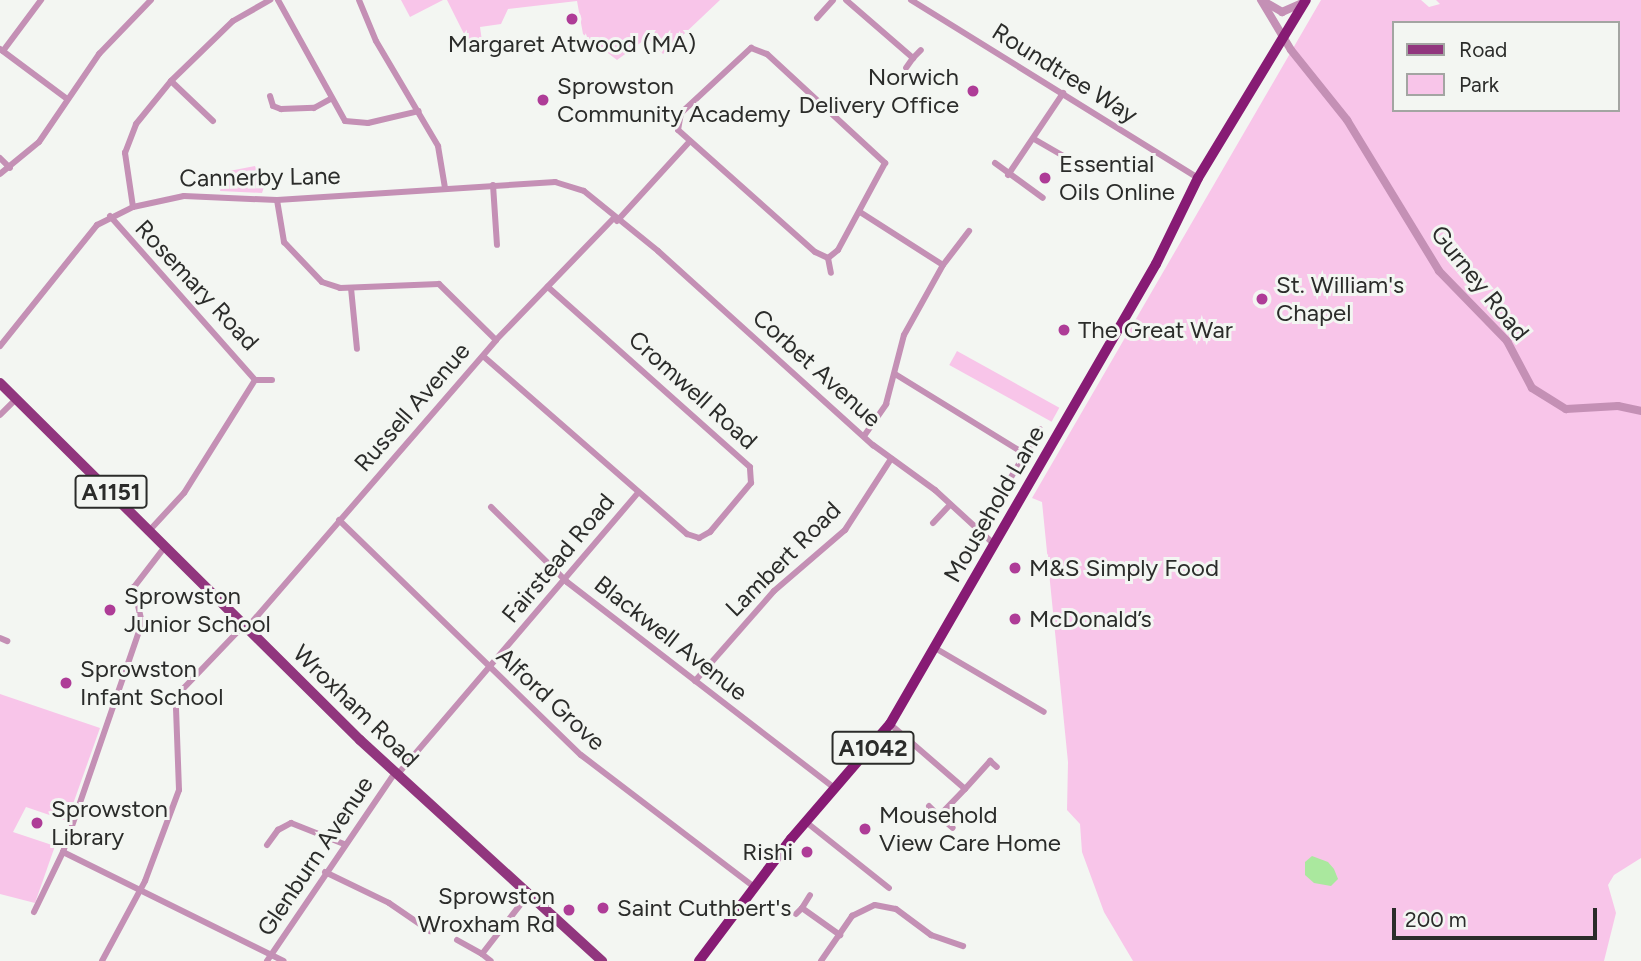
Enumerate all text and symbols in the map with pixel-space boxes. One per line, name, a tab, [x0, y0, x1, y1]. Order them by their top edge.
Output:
marker: Margaret Atwood (MA)	[564, 11, 580, 27]
street label: Roundtree Way	[987, 17, 1143, 129]
legend	[1392, 21, 1620, 112]
place label: Margaret Atwood (MA)	[448, 30, 696, 58]
text: Road	[1459, 37, 1507, 62]
place label: Norwich Delivery Office	[799, 63, 959, 119]
place label: Sprowston Community Academy	[557, 72, 790, 128]
text: Park	[1459, 72, 1499, 97]
marker: Norwich Delivery Office	[965, 83, 981, 99]
marker: Sprowston Community Academy	[535, 92, 551, 108]
place label: Essential Oils Online	[1059, 150, 1175, 206]
street label: Cannerby Lane	[179, 161, 341, 193]
marker: Essential Oils Online	[1037, 170, 1053, 186]
street label: Rosemary Road	[129, 214, 265, 356]
street label: Gurney Road	[1425, 220, 1535, 346]
place label: St. William's Chapel	[1276, 271, 1404, 327]
marker: St. William's Chapel	[1254, 291, 1270, 307]
street label: Corbet Avenue	[747, 303, 887, 433]
place label: The Great War	[1078, 316, 1233, 344]
marker: The Great War	[1056, 322, 1072, 338]
street label: Cromwell Road	[623, 325, 763, 455]
street label: Russell Avenue	[348, 337, 476, 477]
street label: Mousehold Lane	[938, 421, 1050, 587]
road number: A1151	[74, 472, 148, 512]
street label: Fairstead Road	[496, 488, 620, 628]
street label: Lambert Road	[720, 496, 846, 622]
place label: M&S Simply Food	[1029, 554, 1219, 582]
marker: M&S Simply Food	[1007, 560, 1023, 576]
street label: Blackwell Avenue	[589, 569, 753, 707]
place label: Sprowston Junior School	[124, 582, 271, 638]
marker: Sprowston Junior School	[102, 602, 118, 618]
place label: McDonald’s	[1029, 605, 1152, 633]
marker: McDonald’s	[1007, 611, 1023, 627]
street label: Wroxham Road	[287, 639, 425, 773]
street label: Alford Grove	[491, 642, 611, 756]
place label: Sprowston Infant School	[80, 655, 224, 711]
marker: Sprowston Infant School	[58, 675, 74, 691]
road number: A1042	[831, 728, 915, 768]
street label: Glenburn Avenue	[251, 771, 379, 941]
place label: Sprowston Library	[51, 795, 168, 851]
place label: Mousehold View Care Home	[879, 801, 1061, 857]
marker: Sprowston Library	[29, 815, 45, 831]
marker: Mousehold View Care Home	[857, 821, 873, 837]
place label: Rishi	[742, 838, 793, 866]
marker: Rishi	[799, 844, 815, 860]
place label: Sprowston Wroxham Rd	[418, 882, 555, 938]
place label: Saint Cuthbert's	[617, 894, 791, 922]
scale bar	[1396, 894, 1601, 938]
marker: Saint Cuthbert's	[595, 900, 611, 916]
marker: Sprowston Wroxham Rd	[561, 902, 577, 918]
text: 200 m	[1405, 907, 1467, 932]

